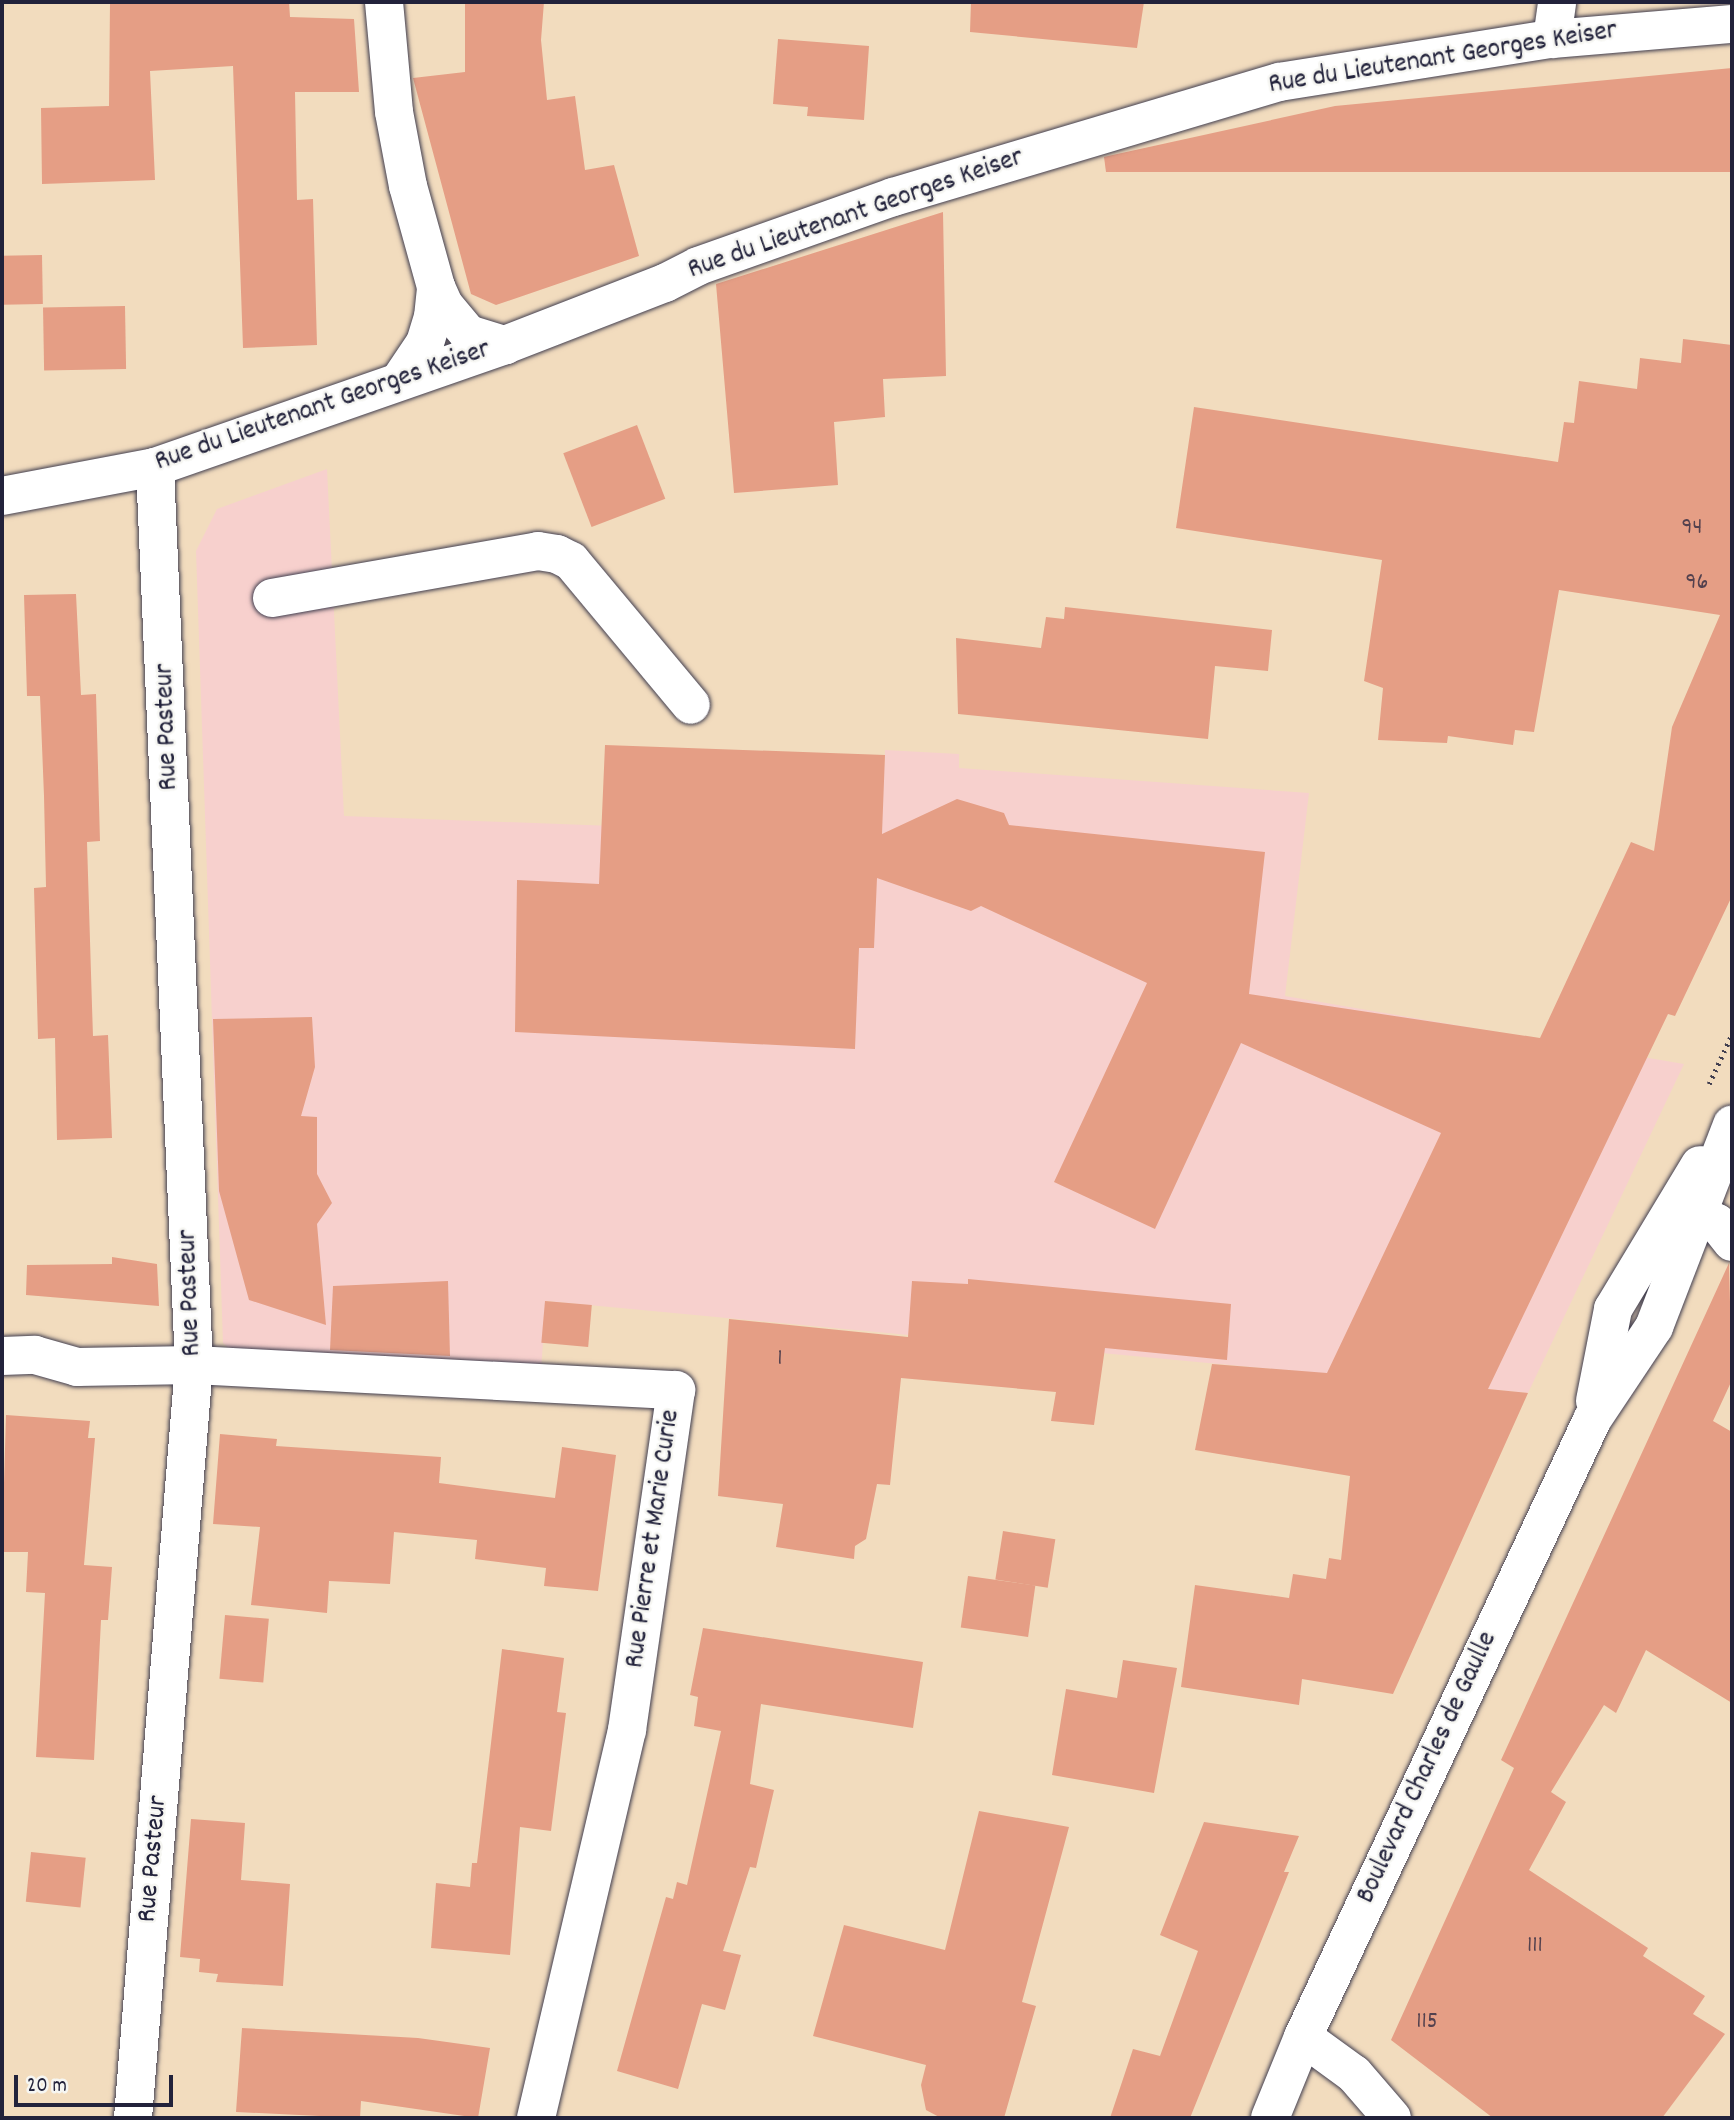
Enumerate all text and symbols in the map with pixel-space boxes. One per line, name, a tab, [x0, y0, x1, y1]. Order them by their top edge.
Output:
street label: Rue du Lieutenant Georges Keiser	[1266, 15, 1620, 103]
street label: Rue du Lieutenant Georges Keiser	[684, 142, 1028, 288]
street label: Rue du Lieutenant Georges Keiser	[151, 334, 495, 480]
house number: 94	[1682, 515, 1702, 543]
house number: 96	[1686, 570, 1708, 598]
street label: Rue Pasteur	[149, 663, 187, 791]
street label: Rue Pasteur	[172, 1229, 210, 1357]
house number: 1	[777, 1346, 783, 1374]
street label: Rue Pierre et Marie Curie	[619, 1408, 689, 1670]
street label: Boulevard Charles de Gaulle	[1350, 1627, 1506, 1909]
street label: Rue Pasteur	[132, 1794, 176, 1924]
house number: 111	[1527, 1933, 1543, 1961]
house number: 115	[1416, 2009, 1438, 2037]
scale bar	[18, 2060, 177, 2104]
text: 20 m	[27, 2072, 67, 2102]

